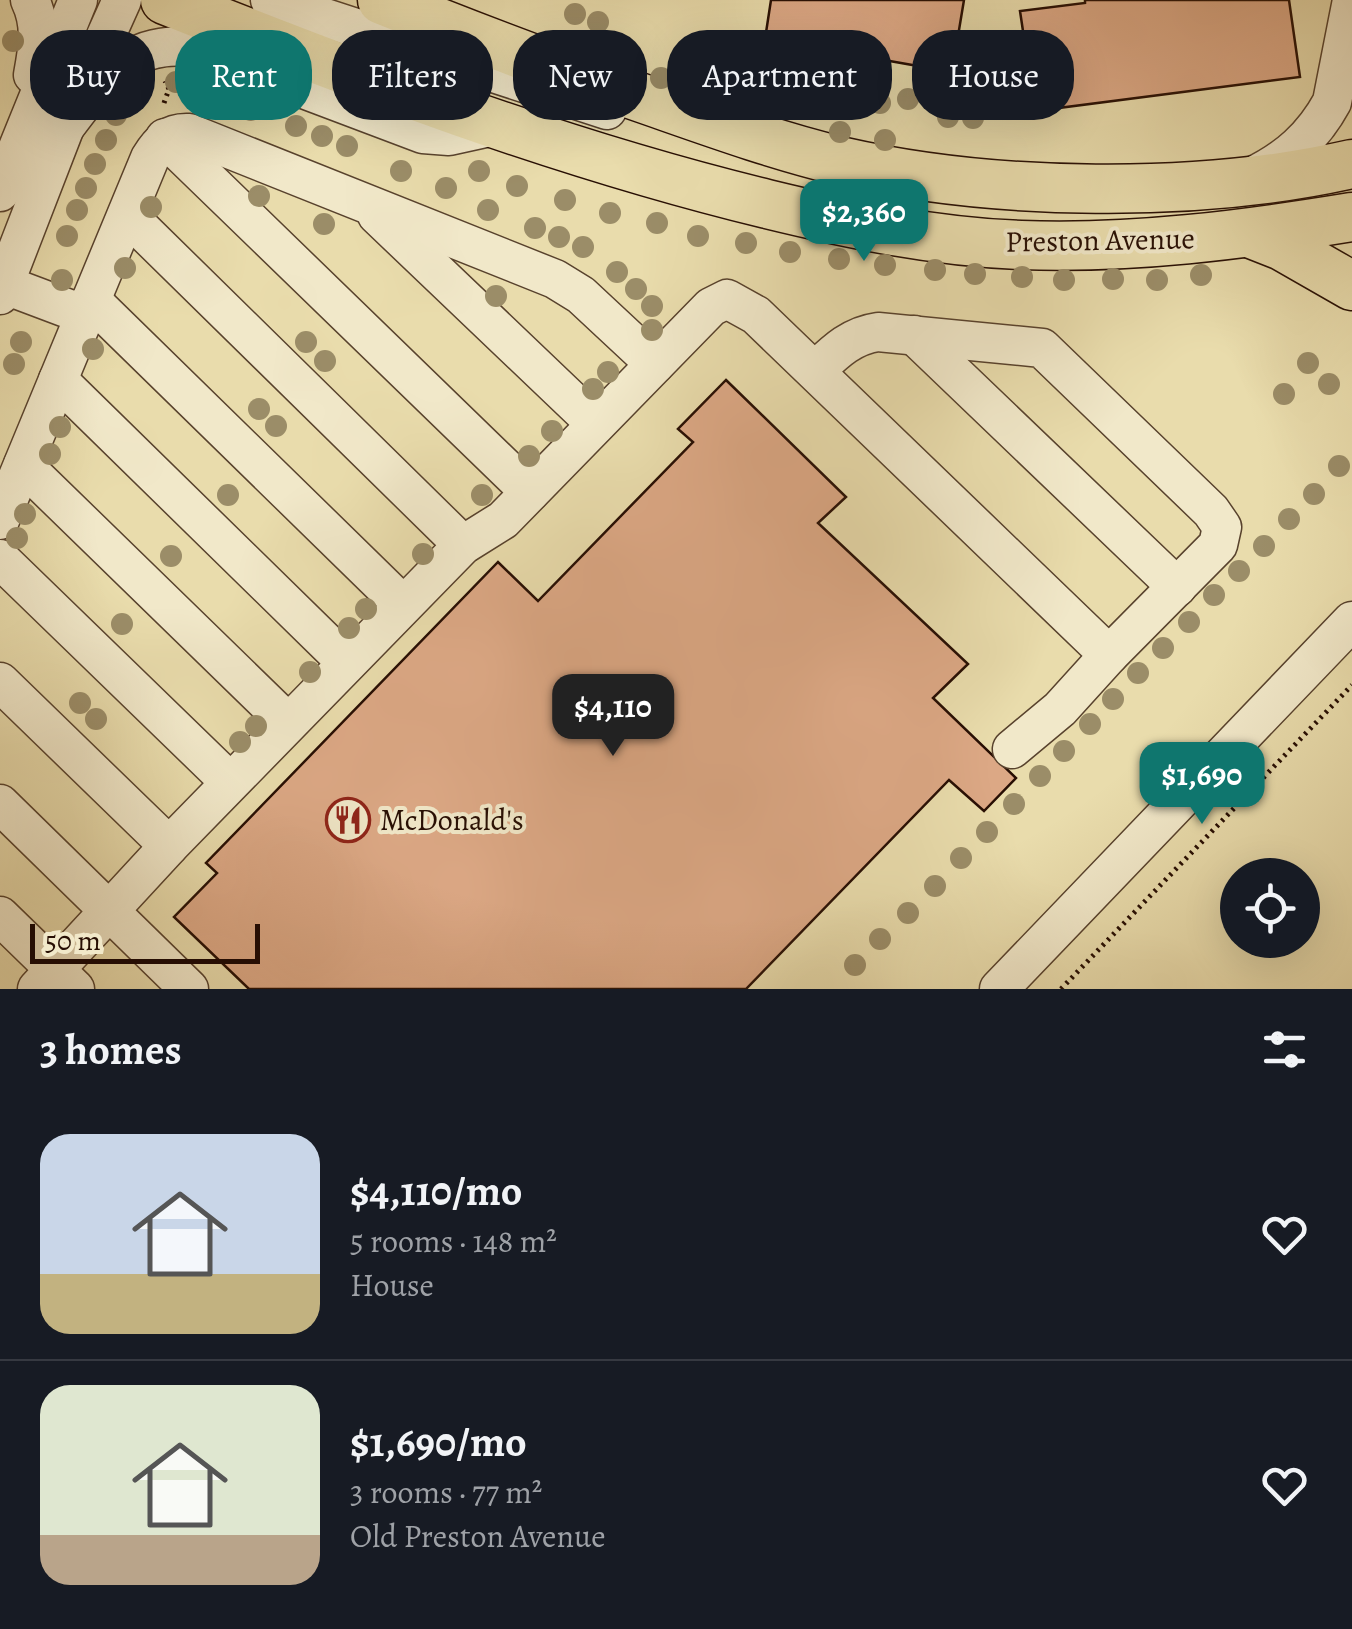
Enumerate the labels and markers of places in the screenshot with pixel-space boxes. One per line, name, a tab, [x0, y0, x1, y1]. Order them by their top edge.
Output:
pin: $2,360	[783, 179, 945, 264]
pin: $4,110	[532, 674, 694, 759]
pin: $1,690	[1121, 742, 1283, 827]
restaurant icon: McDonald's	[325, 797, 371, 843]
place label: McDonald's	[380, 800, 524, 840]

